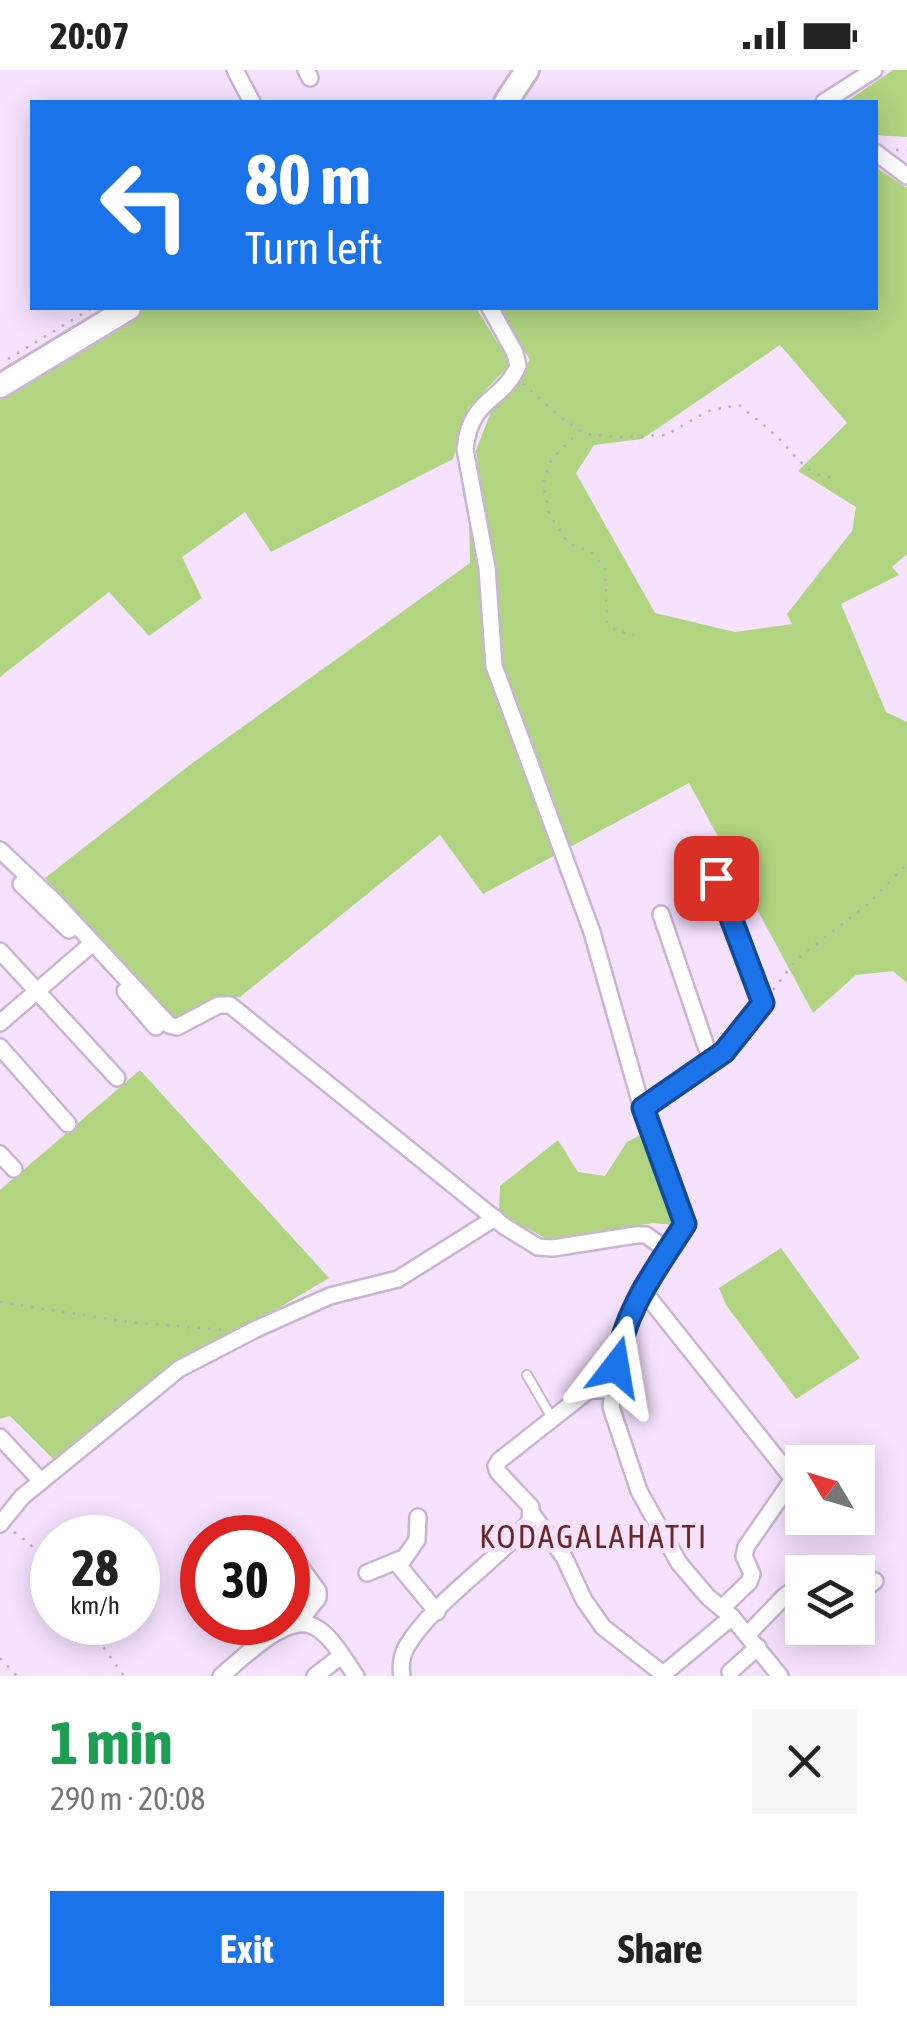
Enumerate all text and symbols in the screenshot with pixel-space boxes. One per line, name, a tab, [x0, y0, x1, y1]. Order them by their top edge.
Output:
text: 20:07	[50, 14, 130, 57]
text: 80 m	[245, 139, 371, 219]
icon: left	[80, 140, 210, 270]
text: Turn left	[245, 222, 383, 274]
pin	[674, 836, 759, 921]
icon: arrive	[689, 851, 744, 906]
position arrow	[564, 1315, 668, 1419]
north arrow	[785, 1445, 875, 1535]
map controls	[785, 1445, 875, 1645]
speed limit sign: 30	[180, 1515, 310, 1645]
district label: KODAGALAHATTI	[479, 1518, 709, 1555]
text: 28	[71, 1539, 118, 1597]
button: layers	[785, 1555, 875, 1645]
text: km/h	[70, 1591, 120, 1619]
text: 1 min	[50, 1708, 173, 1777]
button: close	[752, 1709, 857, 1814]
text: 290 m · 20:08	[50, 1780, 205, 1817]
button: Exit	[50, 1891, 444, 2006]
button: Share	[464, 1891, 857, 2006]

